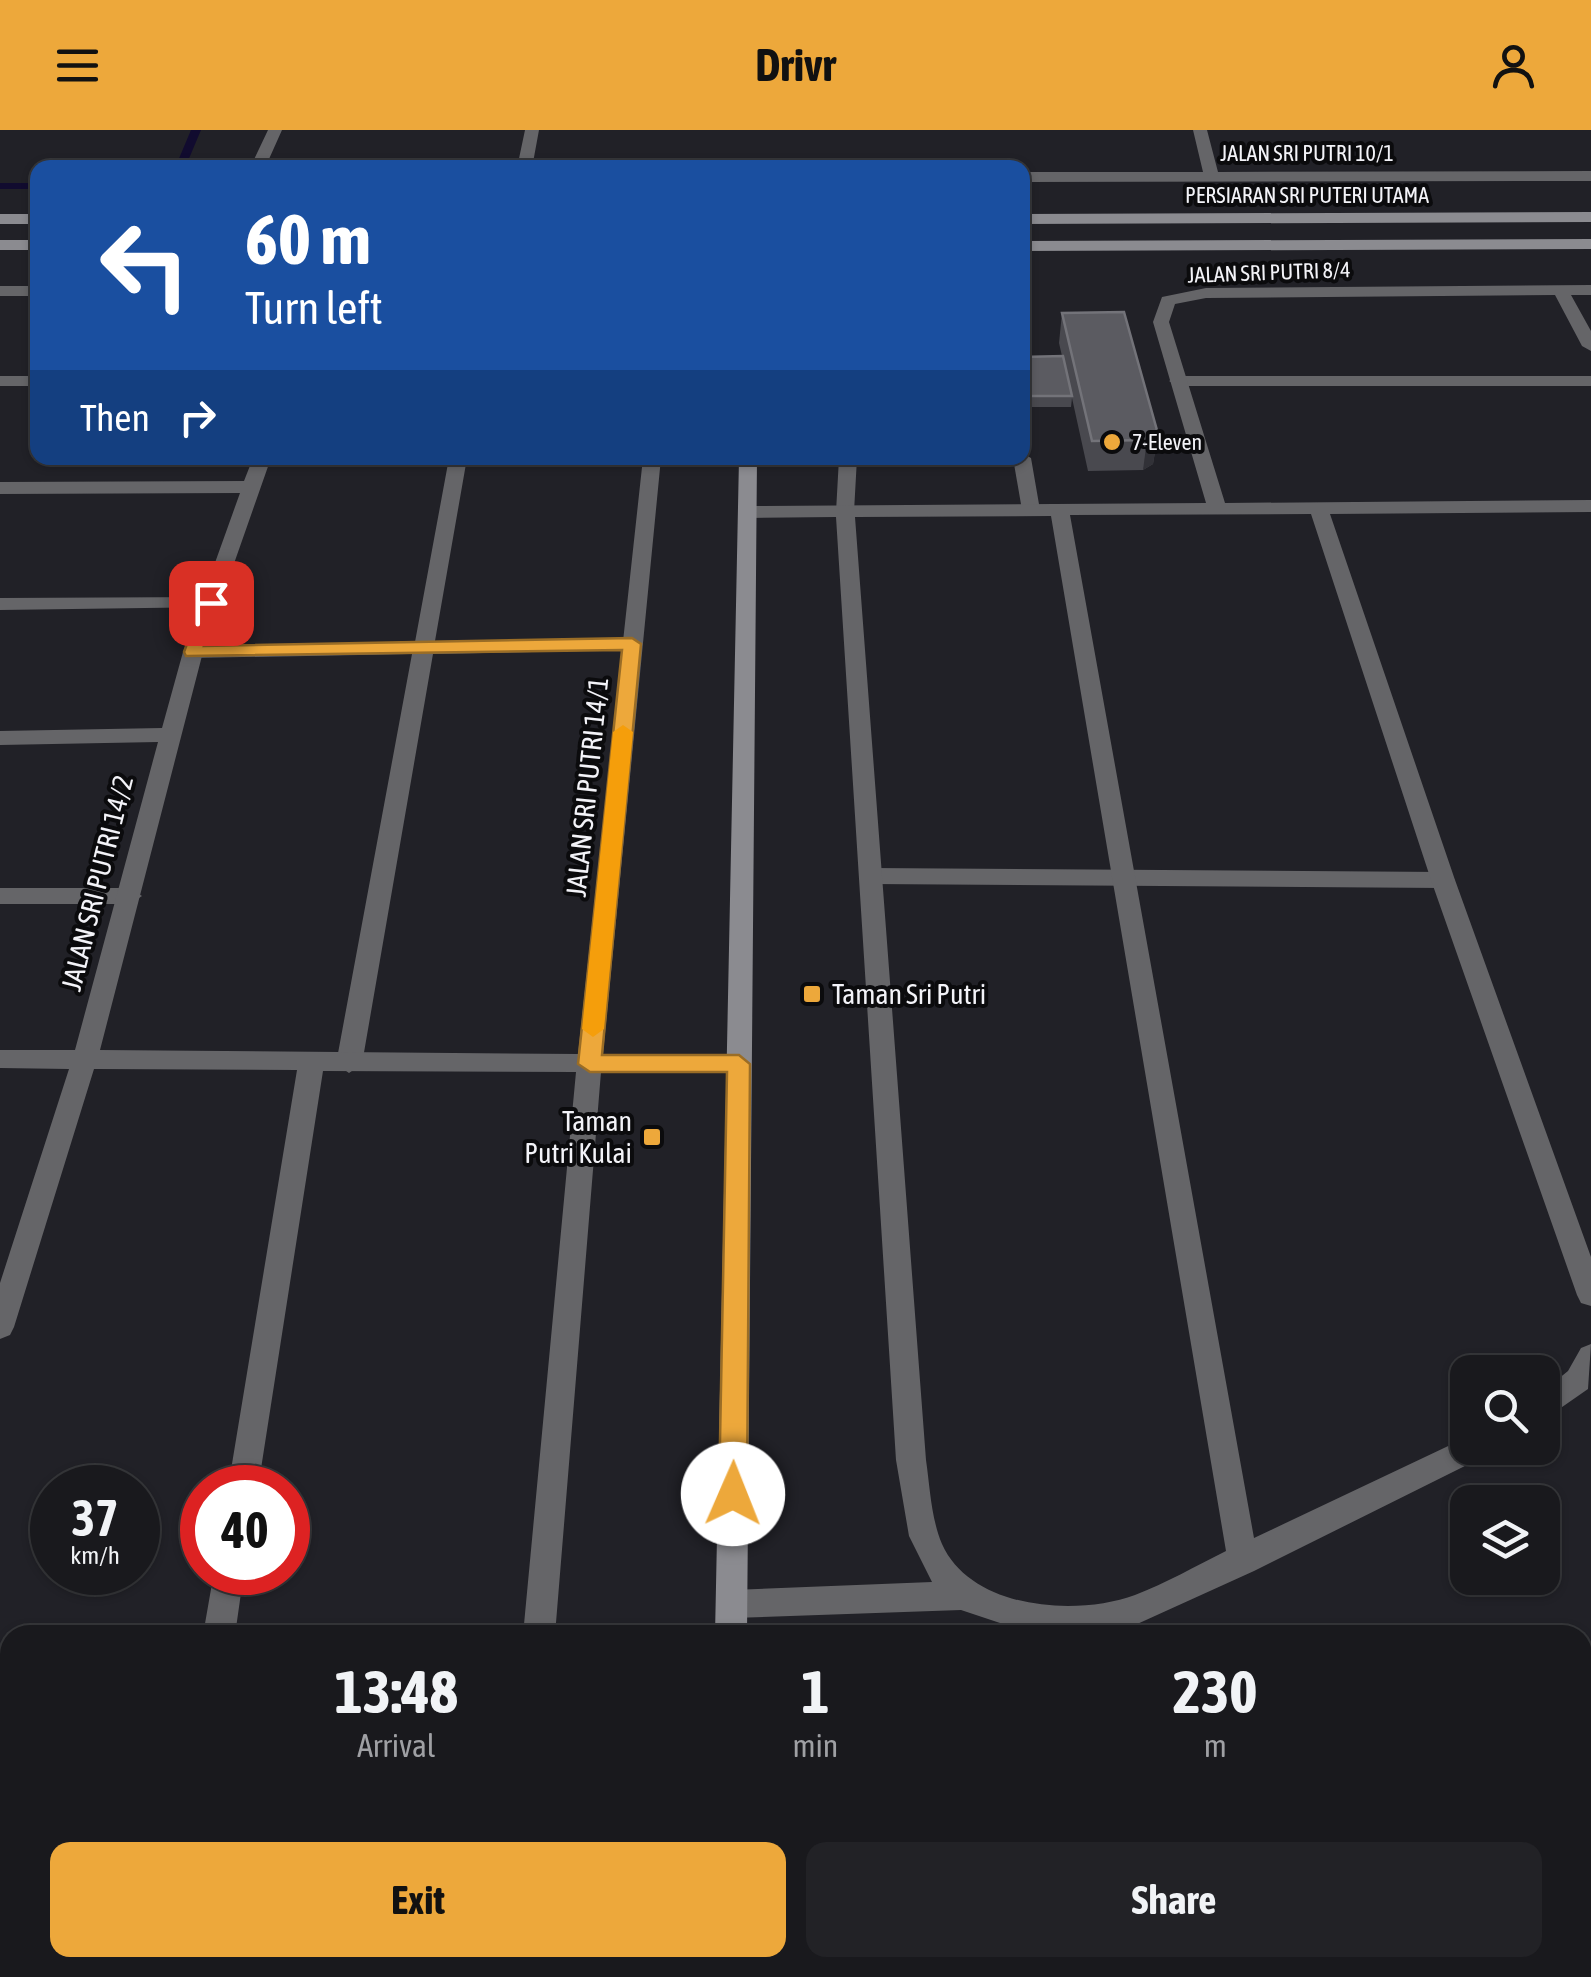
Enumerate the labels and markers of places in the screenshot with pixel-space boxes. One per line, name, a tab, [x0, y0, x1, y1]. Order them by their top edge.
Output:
place label: 7-Eleven	[1132, 429, 1202, 455]
marker: 7-Eleven	[1101, 431, 1123, 453]
pin	[169, 561, 254, 646]
place label: Taman Sri Putri	[832, 978, 986, 1010]
marker: Taman Sri Putri	[801, 983, 823, 1005]
place label: Taman Putri Kulai	[524, 1105, 632, 1169]
marker: Taman Putri Kulai	[641, 1126, 663, 1148]

